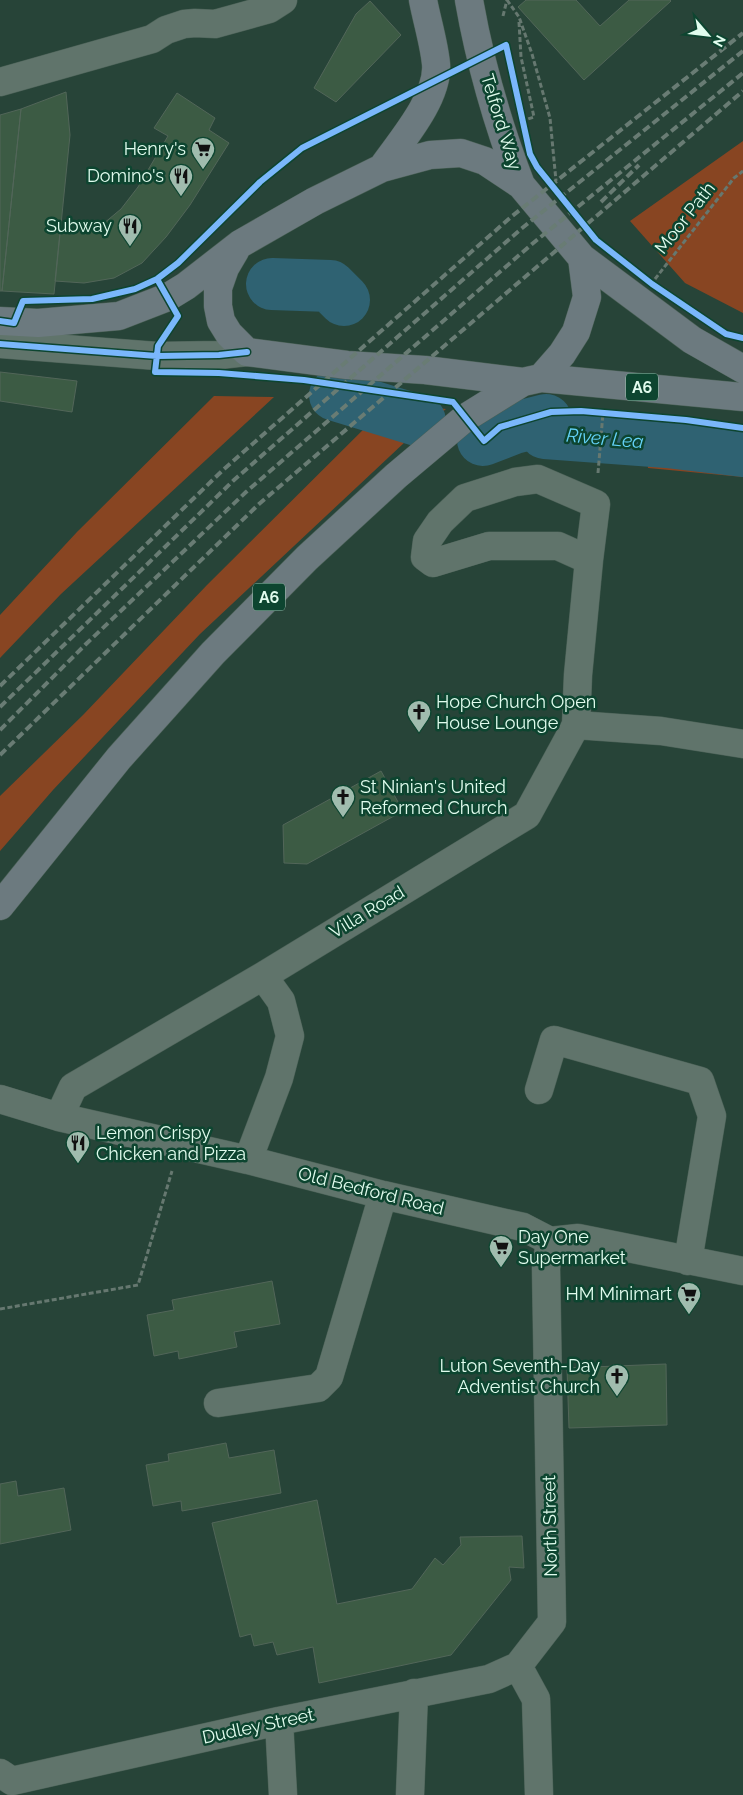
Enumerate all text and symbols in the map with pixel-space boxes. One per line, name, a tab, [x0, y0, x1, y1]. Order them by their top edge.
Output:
north arrow	[683, 10, 733, 60]
text: N	[710, 33, 729, 50]
street label: Telford Way	[477, 71, 526, 173]
supermarket icon: Henry's	[190, 136, 216, 170]
place label: Henry's	[124, 138, 186, 159]
restaurant icon: Domino's	[168, 163, 194, 197]
place label: Domino's	[87, 165, 164, 186]
street label: Moor Path	[650, 178, 719, 258]
restaurant icon: Subway	[117, 213, 143, 247]
place label: Subway	[46, 215, 112, 236]
road number: A6	[626, 374, 658, 401]
water label: River Lea	[565, 424, 645, 452]
road number: A6	[253, 584, 285, 610]
place label: Hope Church Open House Lounge	[436, 691, 596, 733]
church icon: Hope Church Open House Lounge	[406, 699, 432, 733]
place label: St Ninian's United Reformed Church	[360, 776, 507, 818]
church icon: St Ninian's United Reformed Church	[330, 784, 356, 818]
street label: Villa Road	[326, 881, 408, 942]
place label: Lemon Crispy Chicken and Pizza	[96, 1122, 246, 1164]
restaurant icon: Lemon Crispy Chicken and Pizza	[65, 1130, 91, 1164]
street label: Old Bedford Road	[296, 1162, 446, 1219]
place label: Day One Supermarket	[518, 1226, 626, 1268]
supermarket icon: Day One Supermarket	[488, 1234, 514, 1268]
supermarket icon: HM Minimart	[676, 1281, 702, 1315]
place label: HM Minimart	[566, 1283, 672, 1304]
place label: Luton Seventh-Day Adventist Church	[439, 1355, 600, 1397]
church icon: Luton Seventh-Day Adventist Church	[604, 1363, 630, 1397]
street label: North Street	[538, 1475, 561, 1577]
street label: Dudley Street	[200, 1703, 316, 1748]

